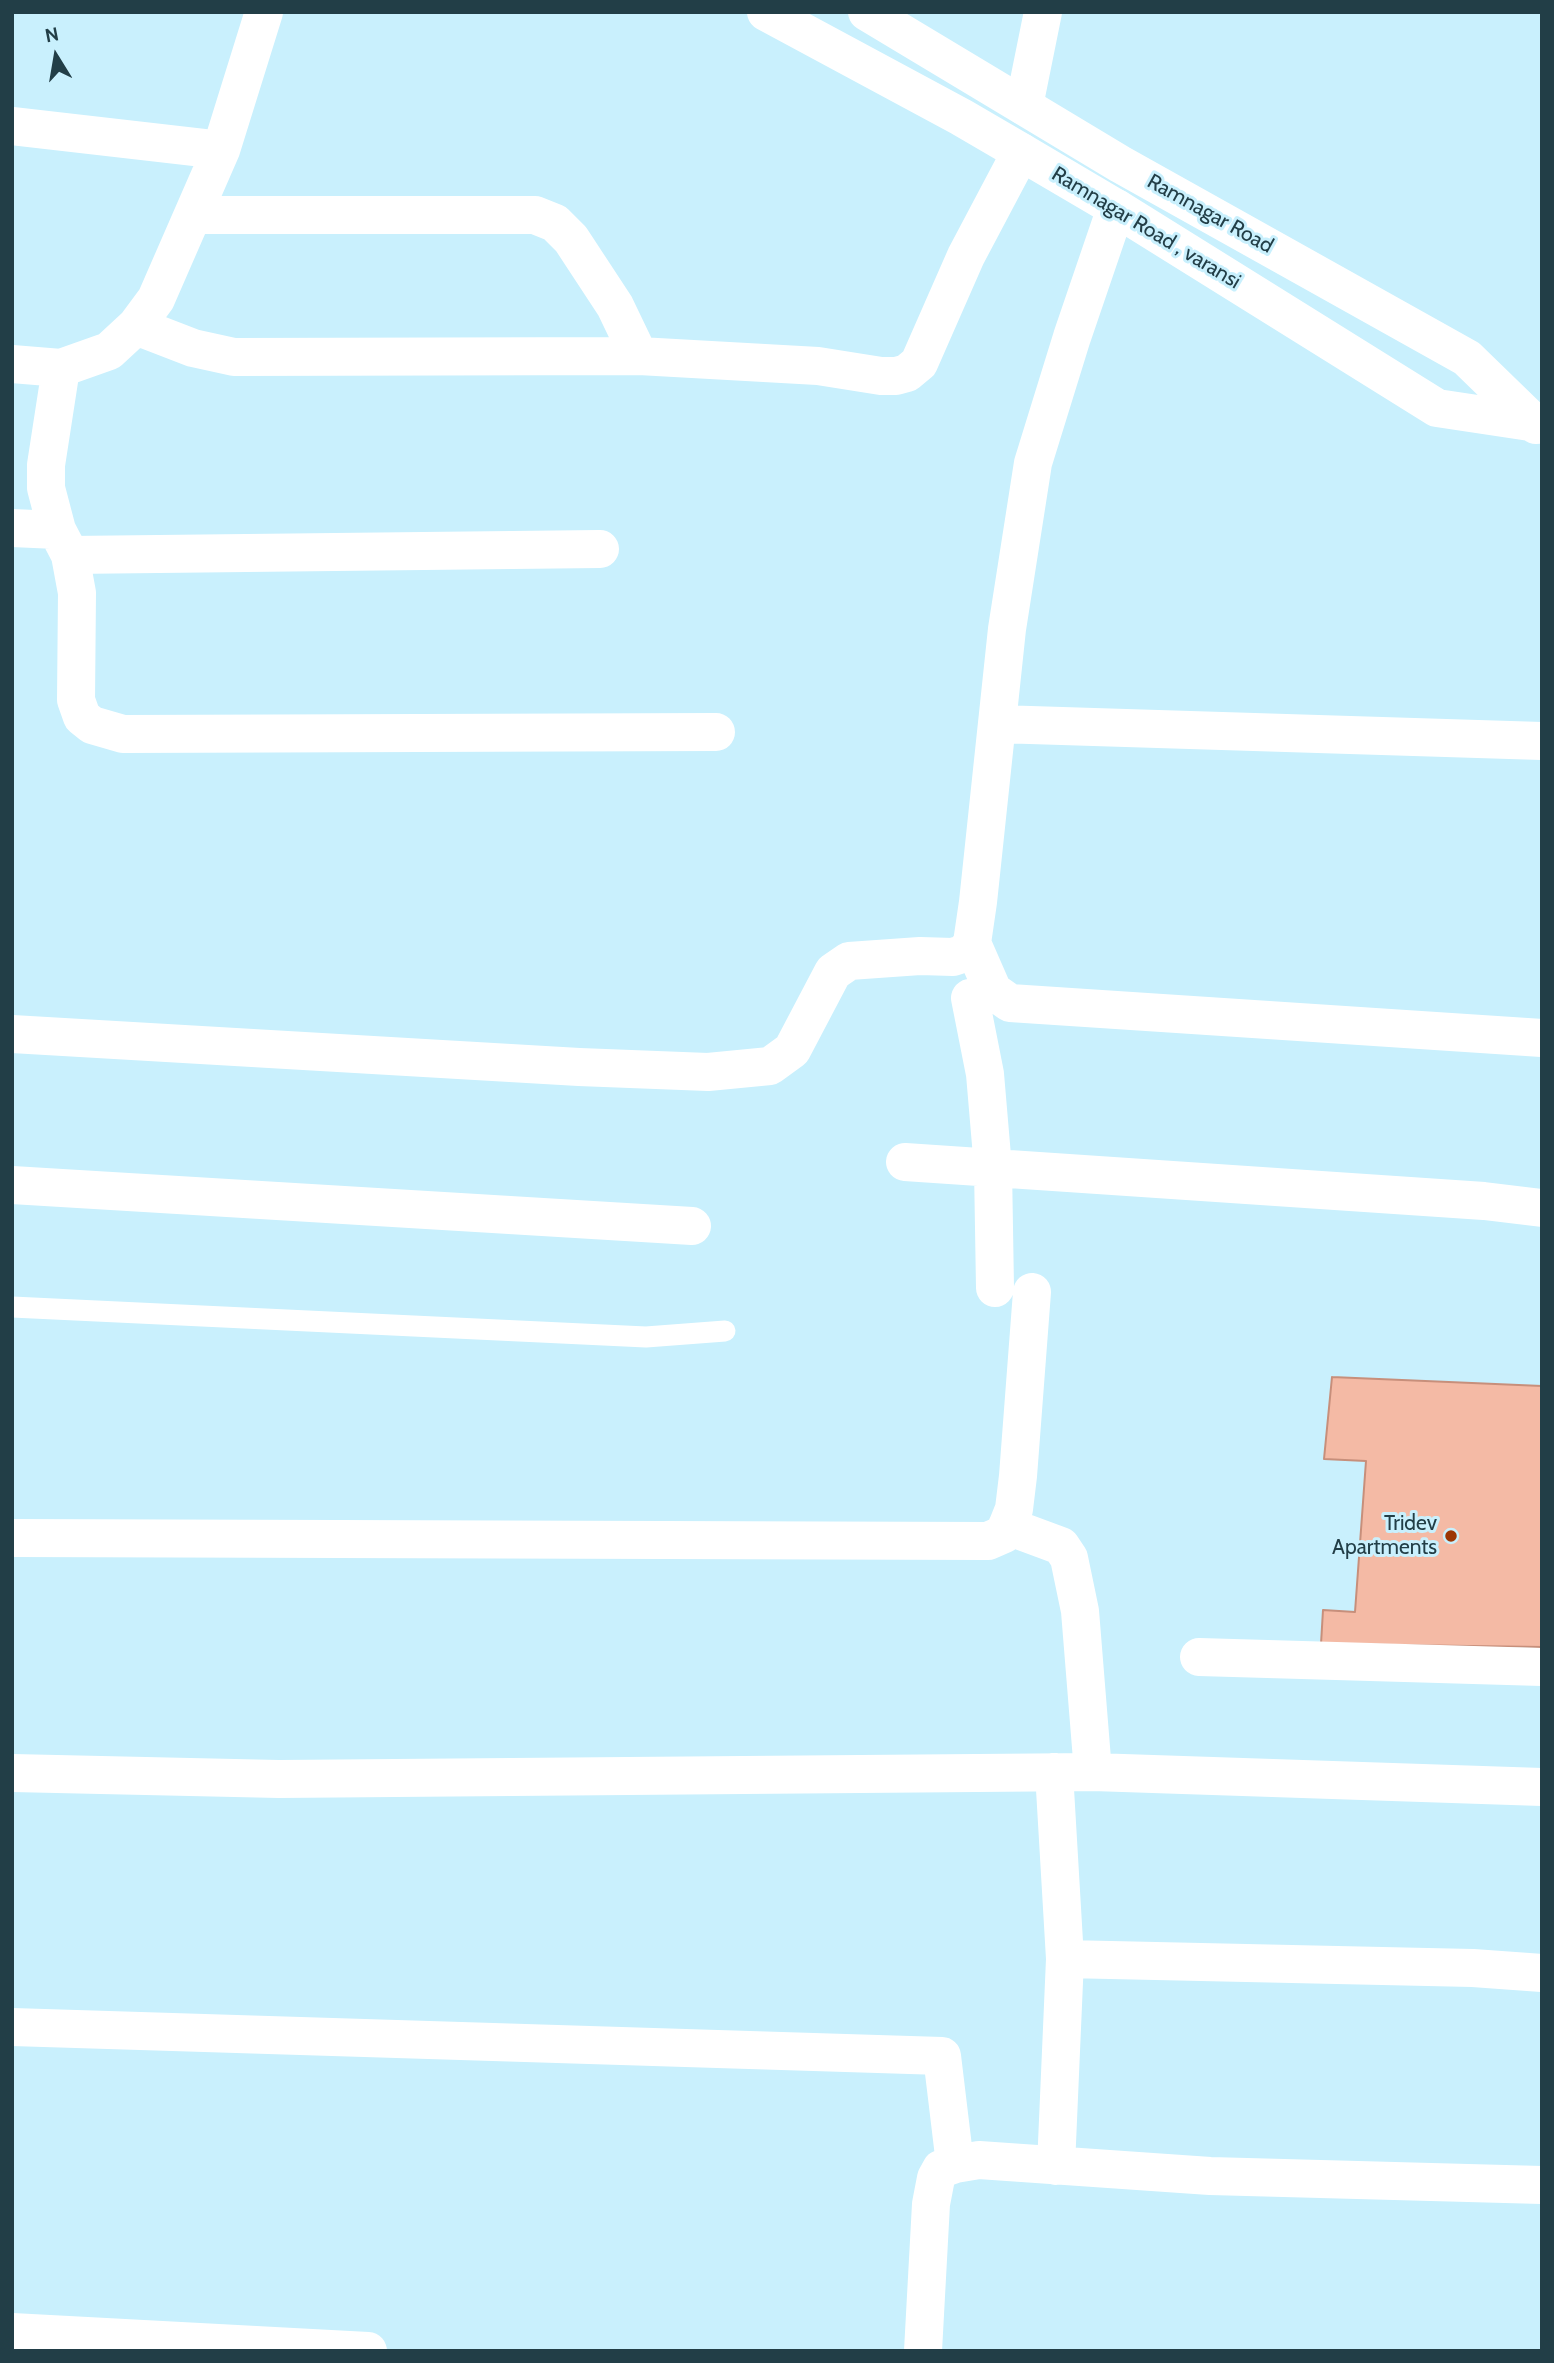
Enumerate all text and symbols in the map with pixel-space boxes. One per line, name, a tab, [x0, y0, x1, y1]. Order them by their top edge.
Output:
north arrow	[21, 21, 91, 91]
text: N	[43, 22, 61, 47]
street label: Ramnagar Road , varansi	[1047, 162, 1245, 294]
street label: Ramnagar Road	[1143, 169, 1277, 259]
place label: Tridev Apartments	[1332, 1511, 1437, 1561]
marker: Tridev Apartments	[1443, 1528, 1459, 1544]

